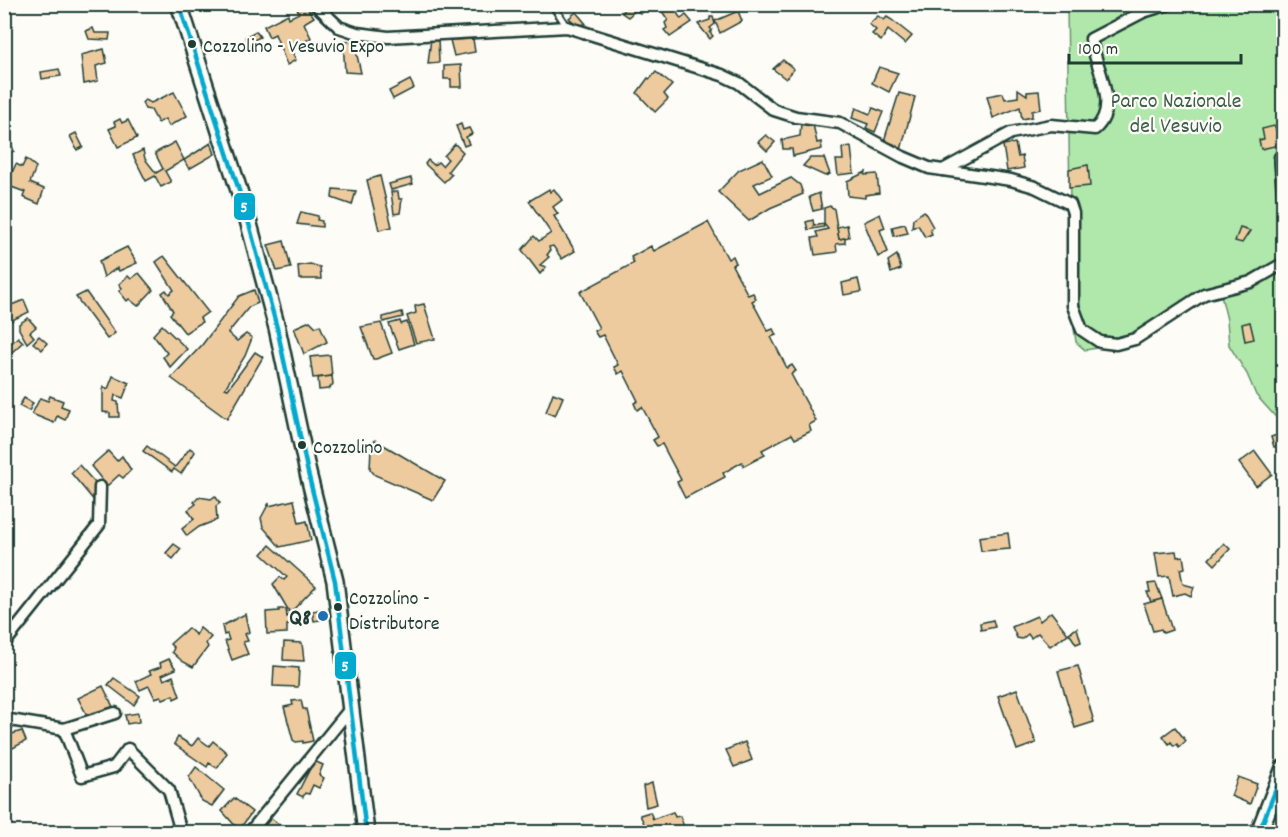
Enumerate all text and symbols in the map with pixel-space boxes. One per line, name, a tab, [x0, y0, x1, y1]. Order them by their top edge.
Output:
scale bar	[1069, 27, 1242, 65]
place label: Cozzolino - Vesuvio Expo	[203, 34, 384, 62]
marker: Cozzolino - Vesuvio Expo	[186, 38, 198, 50]
text: 100 m	[1078, 38, 1118, 63]
park label: Parco Nazionale del Vesuvio	[1111, 87, 1241, 143]
line badge: 5	[233, 192, 256, 221]
text: 5	[240, 197, 248, 220]
place label: Cozzolino	[313, 435, 383, 463]
marker: Cozzolino	[296, 439, 308, 451]
place label: Cozzolino - Distributore	[349, 586, 440, 639]
marker: Cozzolino - Distributore	[332, 601, 344, 613]
place label: Q8	[289, 604, 311, 635]
marker: Q8	[316, 609, 330, 623]
line badge: 5	[334, 651, 357, 680]
text: 5	[341, 656, 349, 679]

